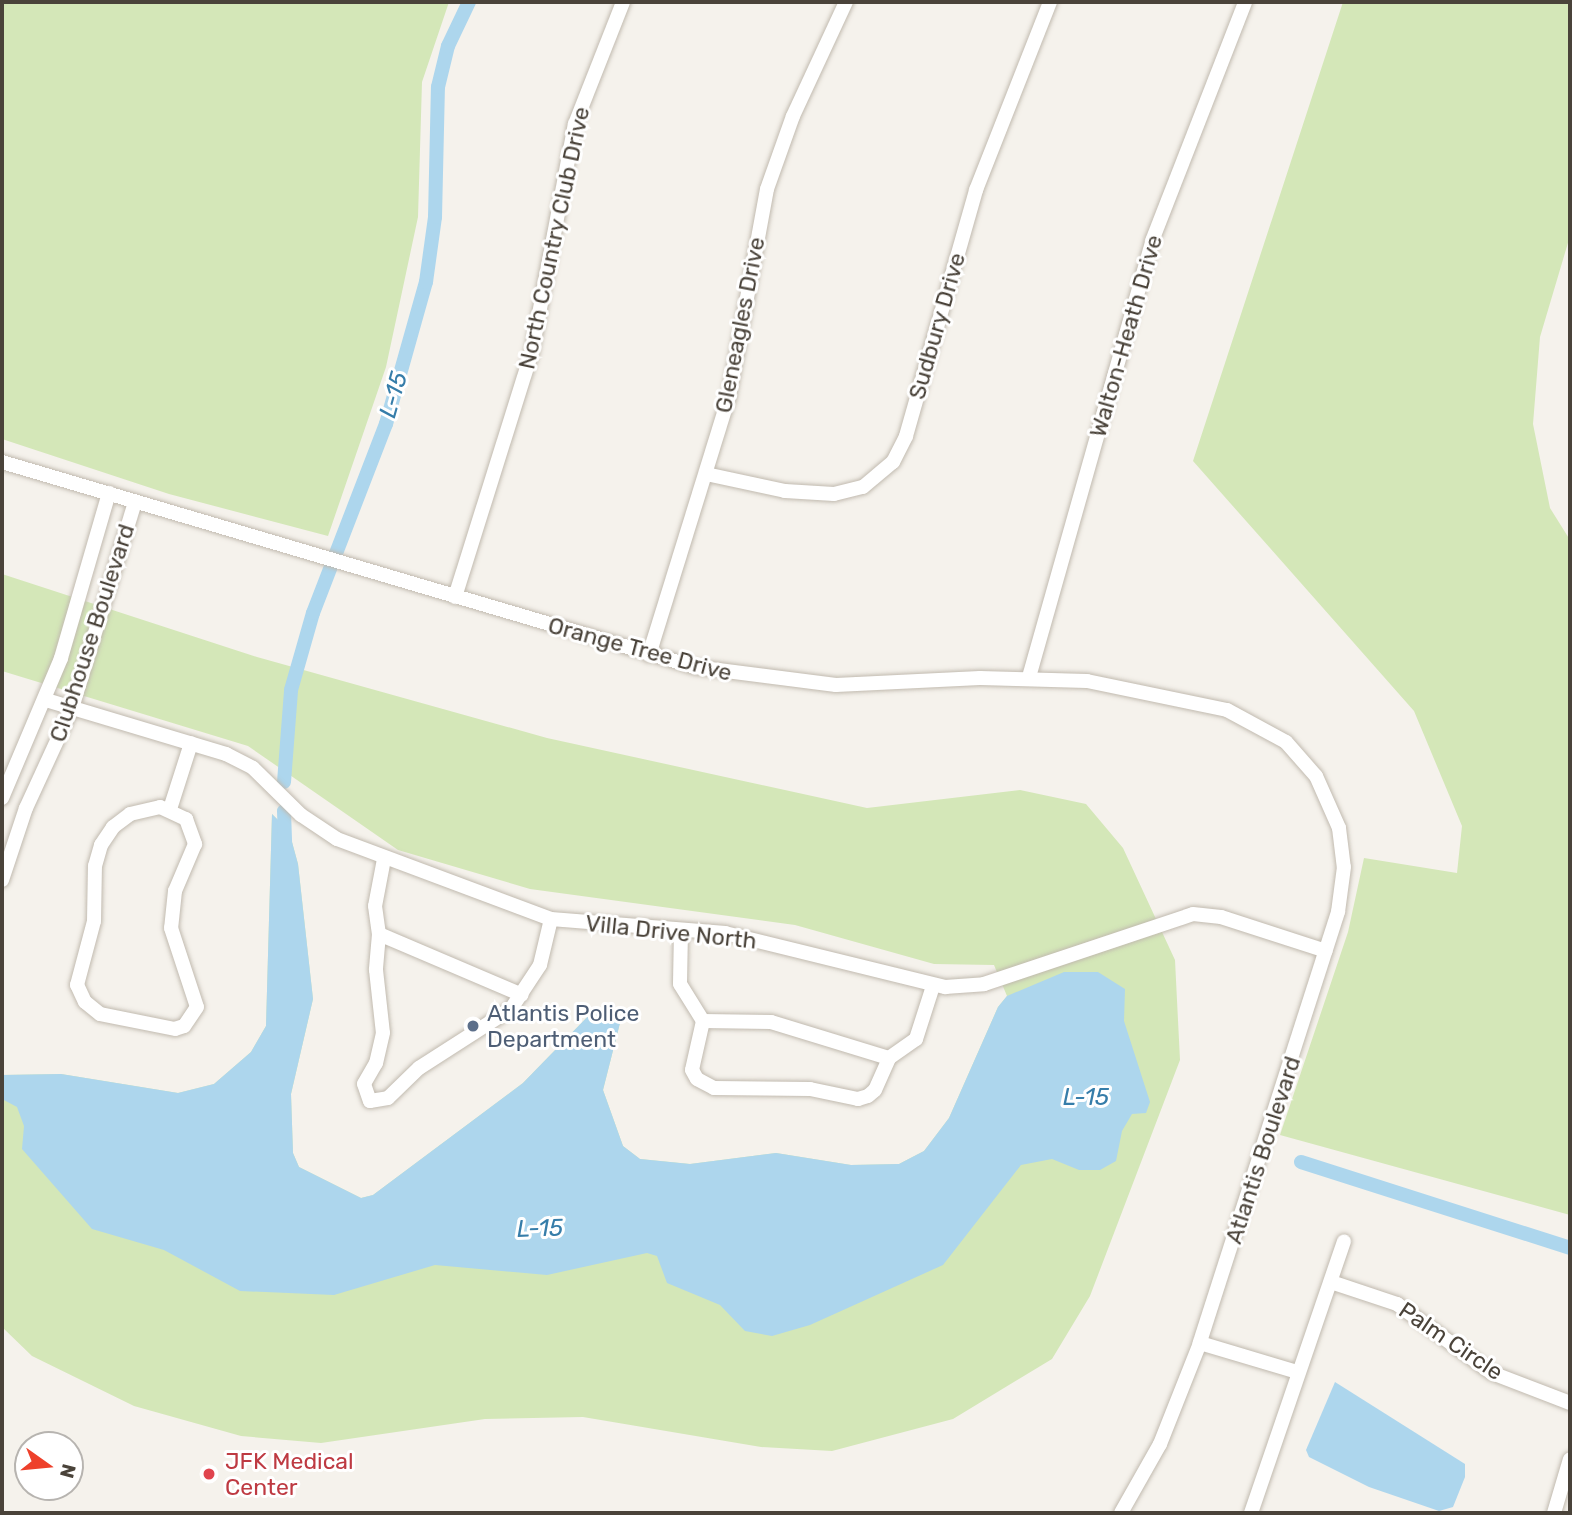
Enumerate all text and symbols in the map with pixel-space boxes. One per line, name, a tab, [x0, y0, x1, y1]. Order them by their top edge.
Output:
street label: North Country Club Drive	[513, 104, 595, 372]
street label: Walton-Heath Drive	[1084, 232, 1168, 440]
street label: Gleneagles Drive	[709, 235, 771, 415]
street label: Sudbury Drive	[903, 249, 971, 403]
water label: L-15	[374, 369, 414, 421]
street label: Clubhouse Boulevard	[44, 521, 140, 745]
street label: Orange Tree Drive	[545, 611, 735, 687]
street label: Villa Drive North	[584, 909, 758, 955]
place label: Atlantis Police Department	[487, 999, 639, 1053]
marker: Atlantis Police Department	[465, 1018, 481, 1034]
street label: Atlantis Boulevard	[1220, 1053, 1306, 1247]
water label: L-15	[1063, 1084, 1109, 1112]
water label: L-15	[516, 1214, 564, 1244]
street label: Palm Circle	[1394, 1296, 1508, 1386]
north arrow	[14, 1431, 84, 1501]
place label: JFK Medical Center	[225, 1447, 354, 1501]
text: N	[55, 1461, 81, 1481]
marker: JFK Medical Center	[199, 1464, 219, 1484]

